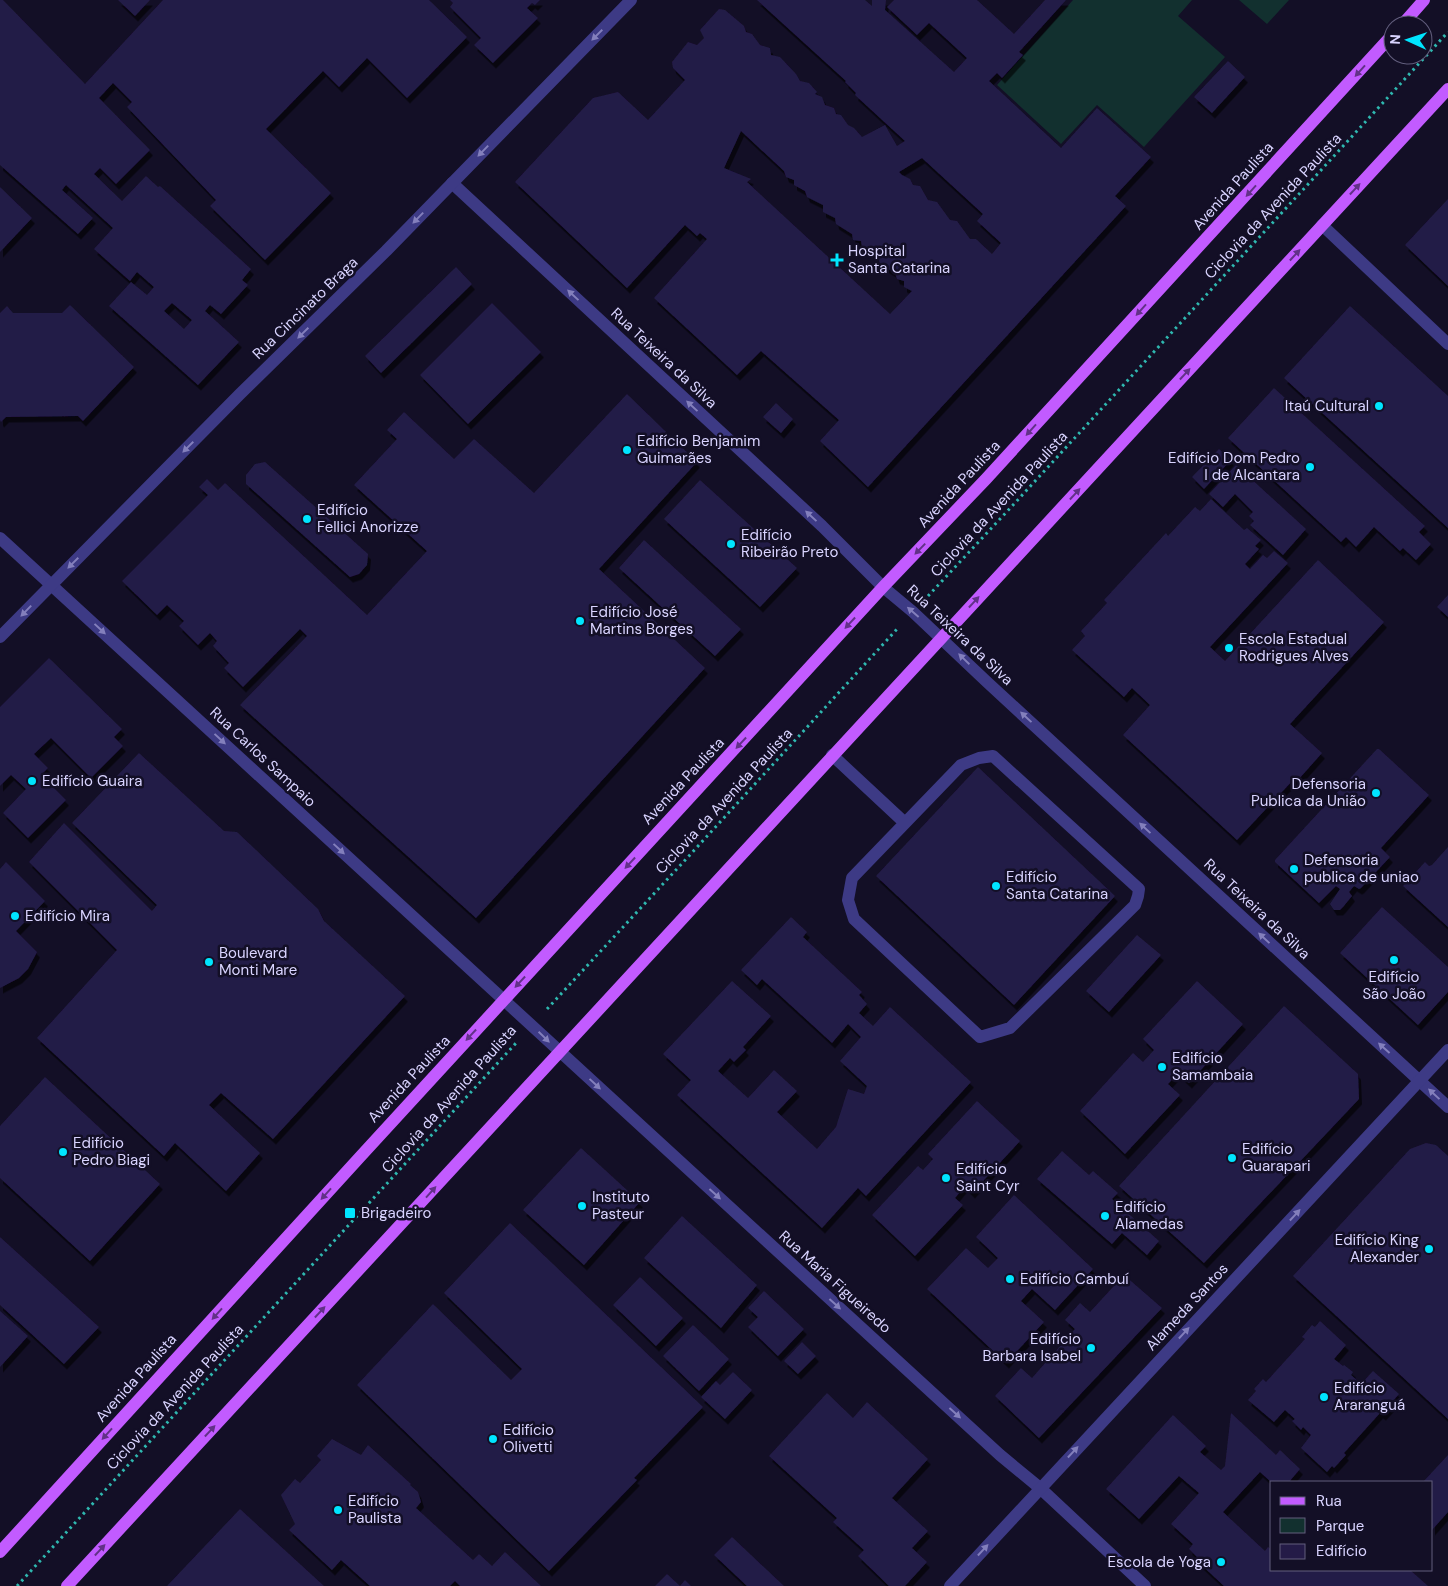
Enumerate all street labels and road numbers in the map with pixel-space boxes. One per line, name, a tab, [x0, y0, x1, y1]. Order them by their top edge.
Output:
street label: Ciclovia da Avenida Paulista	[1200, 129, 1346, 283]
street label: Avenida Paulista	[1188, 138, 1278, 234]
street label: Rua Cincinato Braga	[248, 252, 362, 364]
street label: Rua Teixeira da Silva	[606, 303, 722, 413]
street label: Ciclovia da Avenida Paulista	[926, 427, 1072, 581]
street label: Avenida Paulista	[913, 436, 1005, 532]
street label: Rua Teixeira da Silva	[902, 580, 1018, 690]
street label: Rua Carlos Sampaio	[206, 703, 320, 811]
street label: Ciclovia da Avenida Paulista	[651, 724, 797, 878]
street label: Avenida Paulista	[637, 733, 729, 829]
street label: Rua Teixeira da Silva	[1199, 854, 1315, 964]
street label: Ciclovia da Avenida Paulista	[377, 1021, 521, 1177]
street label: Avenida Paulista	[363, 1031, 455, 1127]
street label: Rua Maria Figueiredo	[775, 1226, 895, 1338]
street label: Alameda Santos	[1141, 1259, 1233, 1355]
street label: Ciclovia da Avenida Paulista	[102, 1320, 248, 1474]
street label: Avenida Paulista	[91, 1330, 181, 1426]

